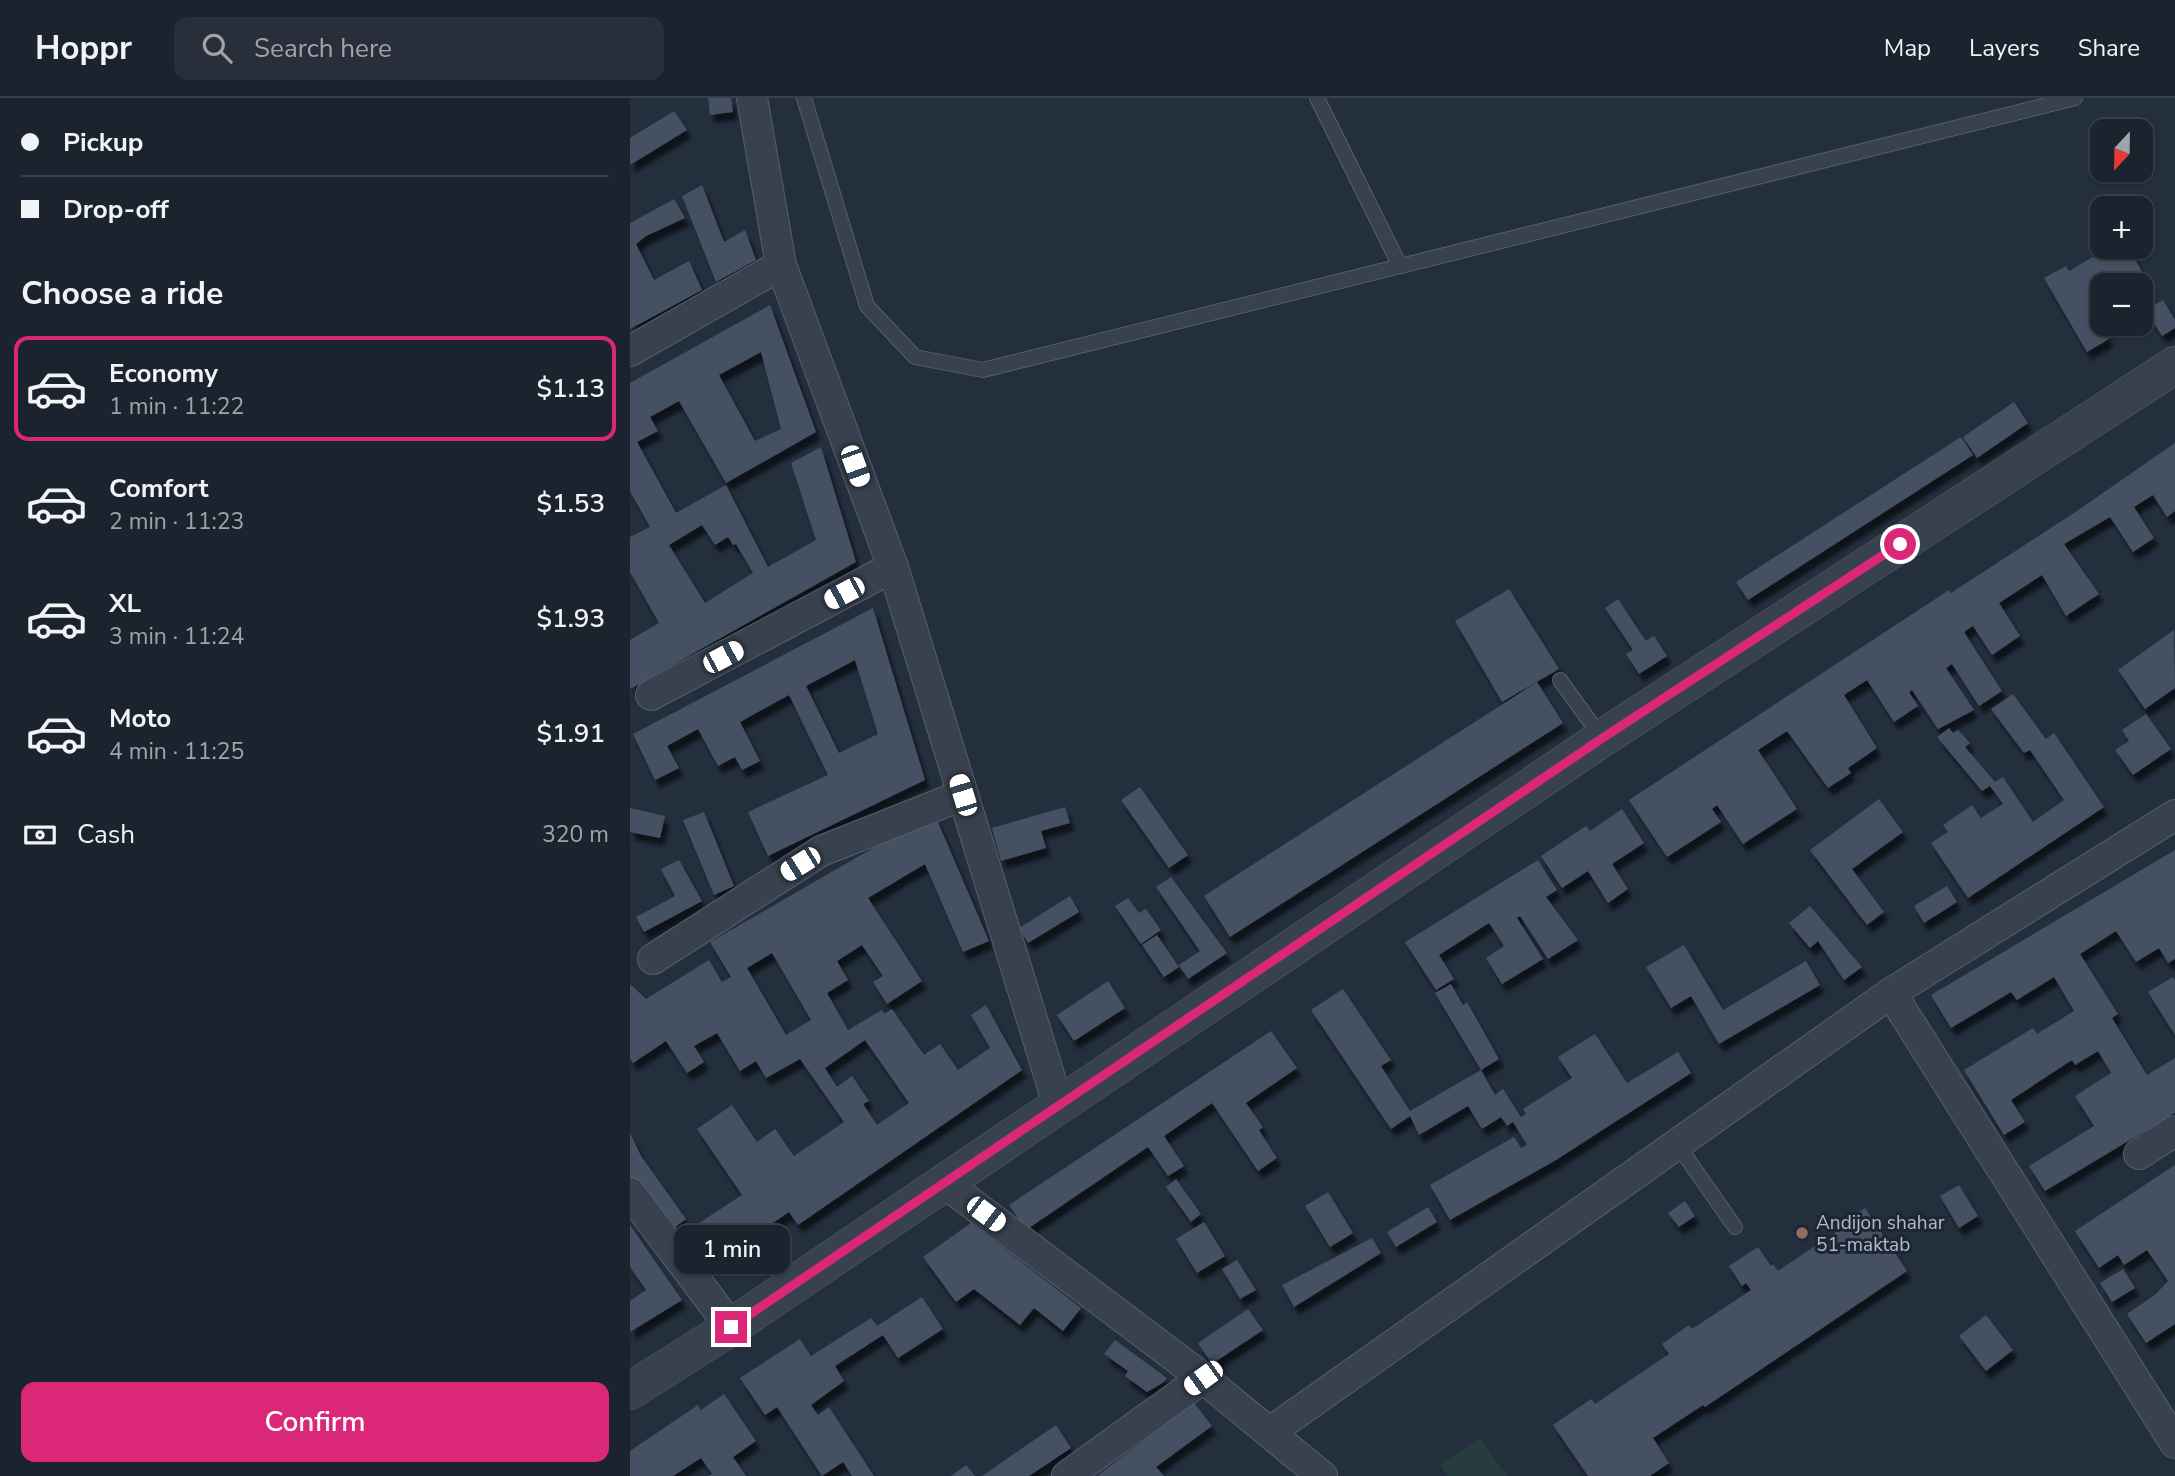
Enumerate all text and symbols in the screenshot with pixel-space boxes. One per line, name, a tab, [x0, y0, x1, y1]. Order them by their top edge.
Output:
search box	[174, 17, 664, 80]
text: Hoppr	[35, 26, 132, 71]
icon: search	[198, 29, 236, 67]
text: Search here	[254, 31, 392, 66]
text: Map	[1884, 32, 1931, 64]
text: Layers	[1969, 32, 2040, 64]
text: Share	[2078, 32, 2140, 64]
north arrow	[2090, 119, 2152, 182]
map controls	[2090, 119, 2153, 336]
text: Pickup	[63, 125, 143, 160]
text: Drop-off	[63, 192, 169, 227]
button: +	[2090, 196, 2153, 259]
text: Choose a ride	[21, 272, 223, 315]
button: −	[2090, 273, 2153, 336]
text: Economy	[109, 356, 218, 391]
icon: car	[25, 357, 88, 420]
text: $1.13	[536, 371, 605, 406]
text: 1 min · 11:22	[109, 391, 244, 422]
car	[838, 443, 873, 489]
text: Comfort	[109, 471, 209, 506]
icon: car	[25, 472, 88, 535]
text: $1.53	[536, 486, 605, 521]
text: 2 min · 11:23	[109, 506, 244, 537]
route start	[1884, 528, 1916, 560]
car	[821, 574, 868, 612]
text: XL	[109, 586, 141, 621]
icon: car	[25, 587, 88, 650]
text: $1.93	[536, 601, 605, 636]
text: 3 min · 11:24	[109, 621, 244, 652]
car	[700, 638, 747, 676]
text: Moto	[109, 701, 171, 736]
icon: car	[25, 702, 88, 765]
text: $1.91	[536, 716, 605, 751]
text: 4 min · 11:25	[109, 736, 244, 767]
car	[947, 772, 980, 818]
icon: cash	[21, 816, 59, 854]
text: Cash	[77, 817, 135, 852]
text: 320 m	[542, 819, 609, 850]
car	[777, 844, 824, 884]
car	[963, 1193, 1010, 1235]
place label: Andijon shahar 51-maktab	[1816, 1210, 1945, 1258]
marker: Andijon shahar 51-maktab	[1794, 1225, 1810, 1241]
callout: 1 min	[673, 1226, 789, 1274]
text: 1 min	[703, 1234, 761, 1265]
route end	[715, 1311, 747, 1343]
car	[1180, 1357, 1227, 1399]
button: Confirm	[21, 1382, 609, 1462]

